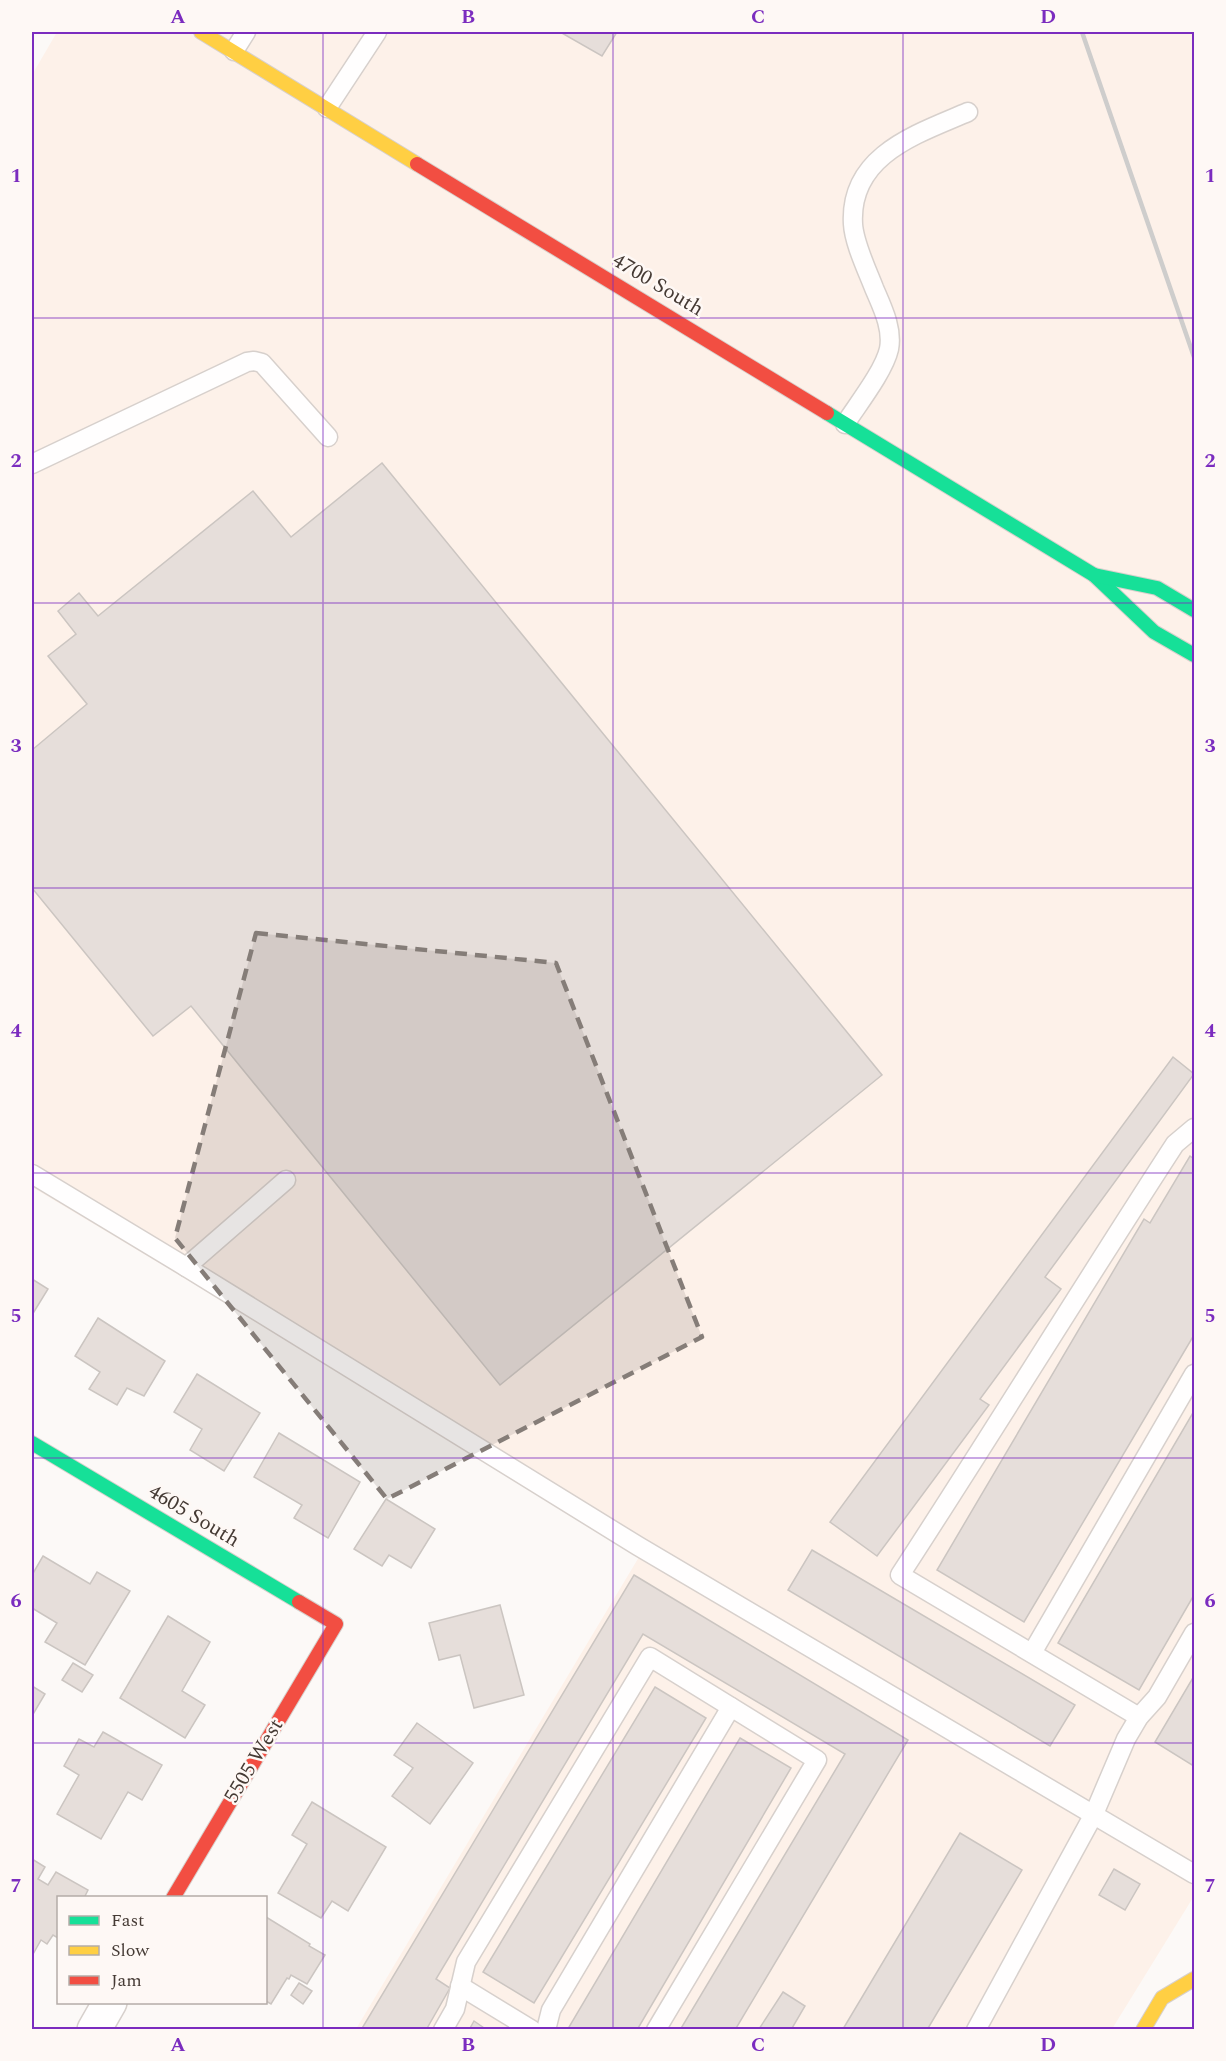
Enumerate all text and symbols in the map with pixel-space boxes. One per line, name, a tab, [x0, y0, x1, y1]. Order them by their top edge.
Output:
text: A	[170, 2, 186, 32]
text: B	[461, 2, 475, 32]
text: C	[751, 2, 765, 32]
text: D	[1040, 2, 1056, 32]
text: 1	[10, 161, 22, 191]
text: 1	[1204, 161, 1216, 191]
street label: 4700 South	[606, 245, 710, 325]
text: 2	[10, 446, 22, 476]
text: 2	[1204, 446, 1216, 476]
text: 3	[10, 731, 22, 761]
text: 3	[1204, 731, 1216, 761]
text: 4	[10, 1016, 22, 1046]
text: 4	[1204, 1016, 1216, 1046]
text: 5	[10, 1301, 22, 1331]
text: 5	[1204, 1301, 1216, 1331]
street label: 4605 South	[142, 1476, 246, 1556]
text: 6	[10, 1586, 22, 1616]
text: 6	[1204, 1586, 1216, 1616]
street label: 5505 West	[216, 1713, 292, 1809]
text: 7	[10, 1871, 22, 1901]
text: 7	[1204, 1871, 1216, 1901]
legend	[57, 1896, 267, 2004]
text: Fast	[111, 1907, 144, 1934]
text: Slow	[111, 1937, 150, 1964]
text: Jam	[111, 1967, 142, 1994]
text: A	[170, 2030, 186, 2060]
text: B	[461, 2030, 475, 2060]
text: C	[751, 2030, 765, 2060]
text: D	[1040, 2030, 1056, 2060]

